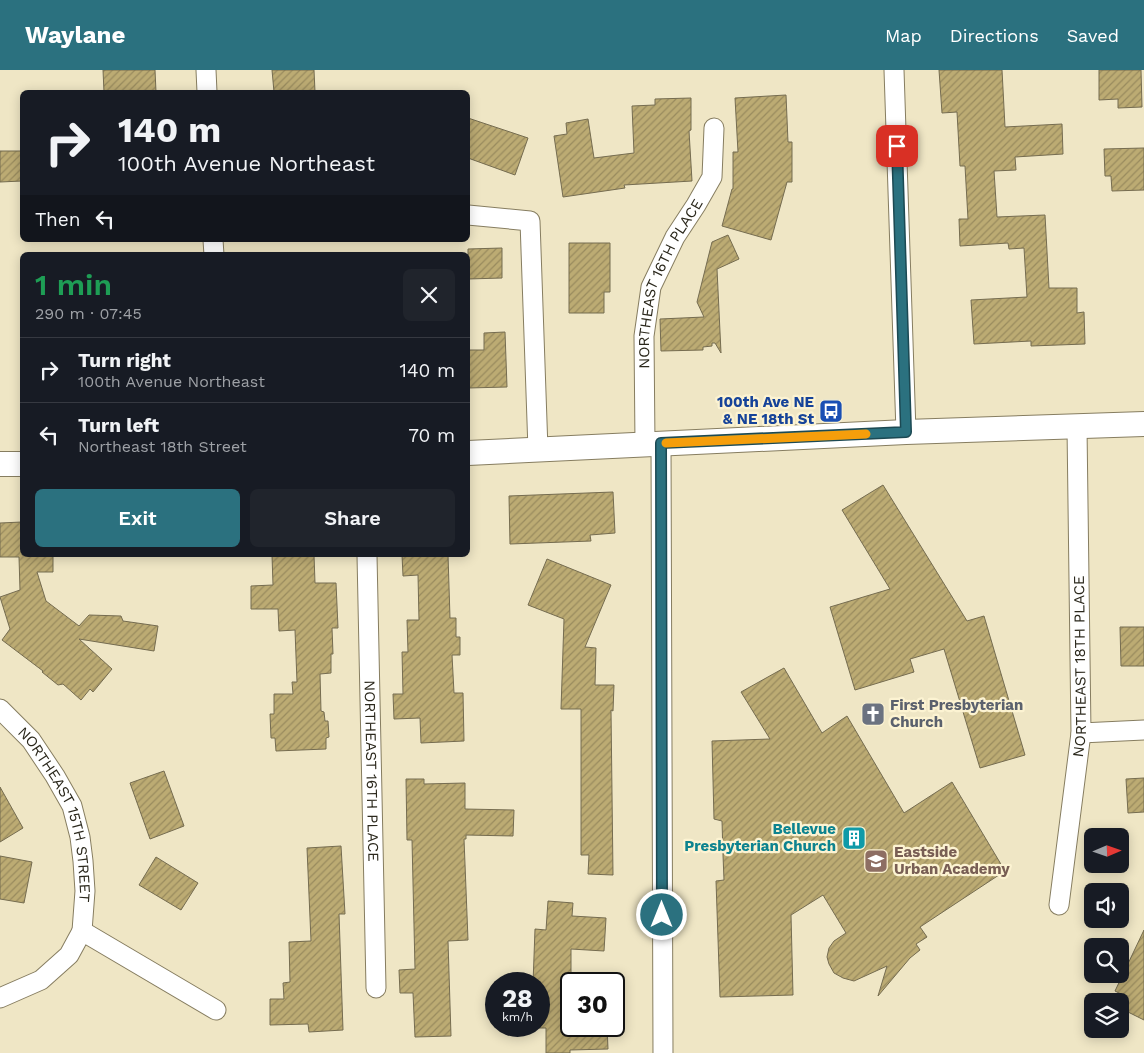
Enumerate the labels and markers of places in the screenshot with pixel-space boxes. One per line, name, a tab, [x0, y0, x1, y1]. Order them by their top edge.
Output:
pin	[876, 125, 918, 167]
place label: 100th Ave NE & NE 18th St	[717, 393, 814, 428]
bus stop icon: 100th Ave NE & NE 18th St	[818, 398, 844, 424]
place label: First Presbyterian Church	[890, 696, 1023, 731]
church icon: First Presbyterian Church	[860, 701, 886, 727]
place label: Bellevue Presbyterian Church	[684, 820, 836, 855]
building icon: Bellevue Presbyterian Church	[841, 825, 867, 851]
place label: Eastside Urban Academy	[894, 843, 1010, 878]
school or university icon: Eastside Urban Academy	[863, 848, 889, 874]

